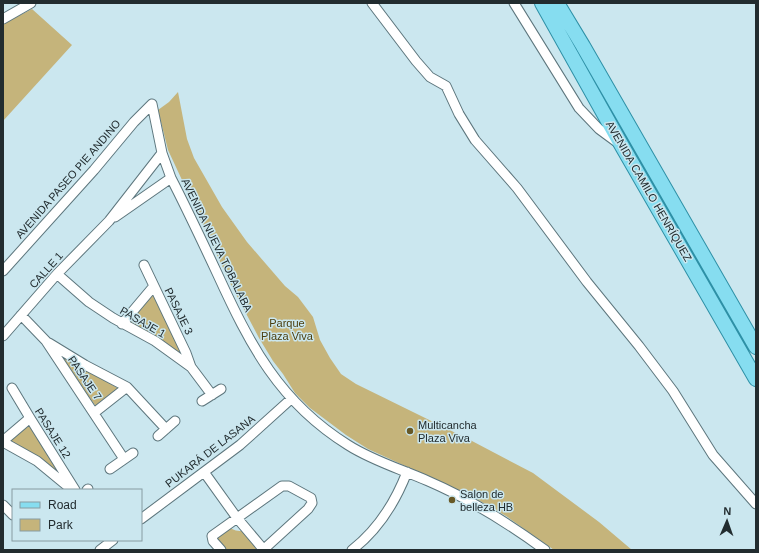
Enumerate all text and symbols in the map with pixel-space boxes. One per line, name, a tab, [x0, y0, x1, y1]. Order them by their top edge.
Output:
street label: AVENIDA PASEO PIE ANDINO	[13, 117, 123, 241]
street label: AVENIDA CAMILO HENRÍQUEZ	[604, 119, 694, 263]
street label: AVENIDA NUEVA TOBALABA	[179, 176, 255, 314]
street label: CALLE 1	[27, 250, 65, 290]
street label: PASAJE 3	[163, 286, 195, 336]
street label: PASAJE 1	[118, 304, 168, 340]
park label: Parque Plaza Viva	[261, 317, 314, 342]
street label: PASAJE 7	[66, 354, 104, 402]
street label: PASAJE 12	[33, 406, 73, 460]
street label: PUKARÁ DE LASANA	[163, 412, 258, 490]
place label: Multicancha Plaza Viva	[418, 419, 478, 444]
marker: Multicancha Plaza Viva	[405, 426, 415, 436]
place label: Salon de belleza HB	[460, 488, 513, 513]
legend	[12, 489, 142, 541]
marker: Salon de belleza HB	[447, 495, 457, 505]
text: Road	[48, 498, 77, 512]
north arrow	[707, 501, 747, 541]
text: N	[723, 505, 732, 517]
text: Park	[48, 518, 74, 532]

